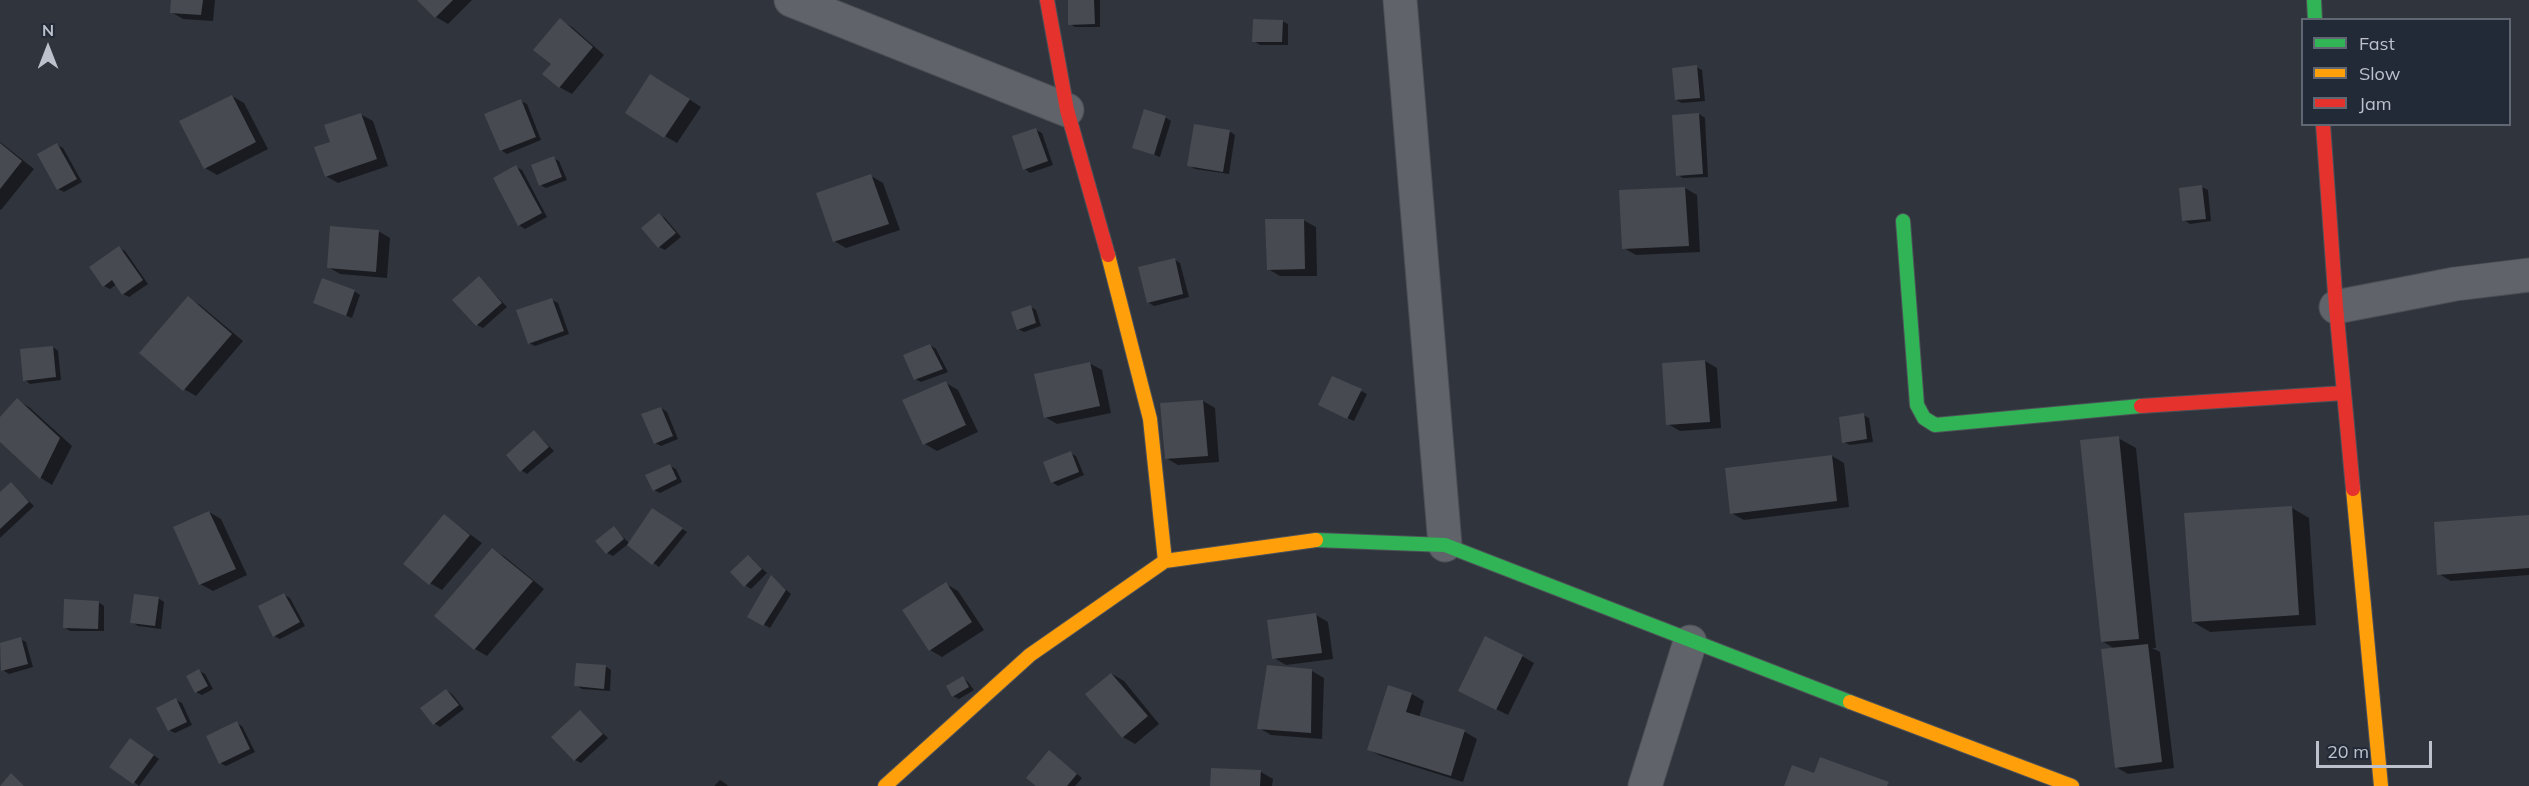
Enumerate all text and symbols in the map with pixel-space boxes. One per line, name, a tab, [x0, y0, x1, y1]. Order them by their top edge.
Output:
north arrow	[18, 18, 78, 78]
legend	[2301, 18, 2511, 126]
text: N	[42, 20, 54, 40]
text: Fast	[2359, 32, 2395, 55]
text: Slow	[2359, 62, 2400, 85]
text: Jam	[2359, 92, 2392, 115]
scale bar	[2319, 729, 2434, 767]
text: 20 m	[2327, 740, 2369, 763]

